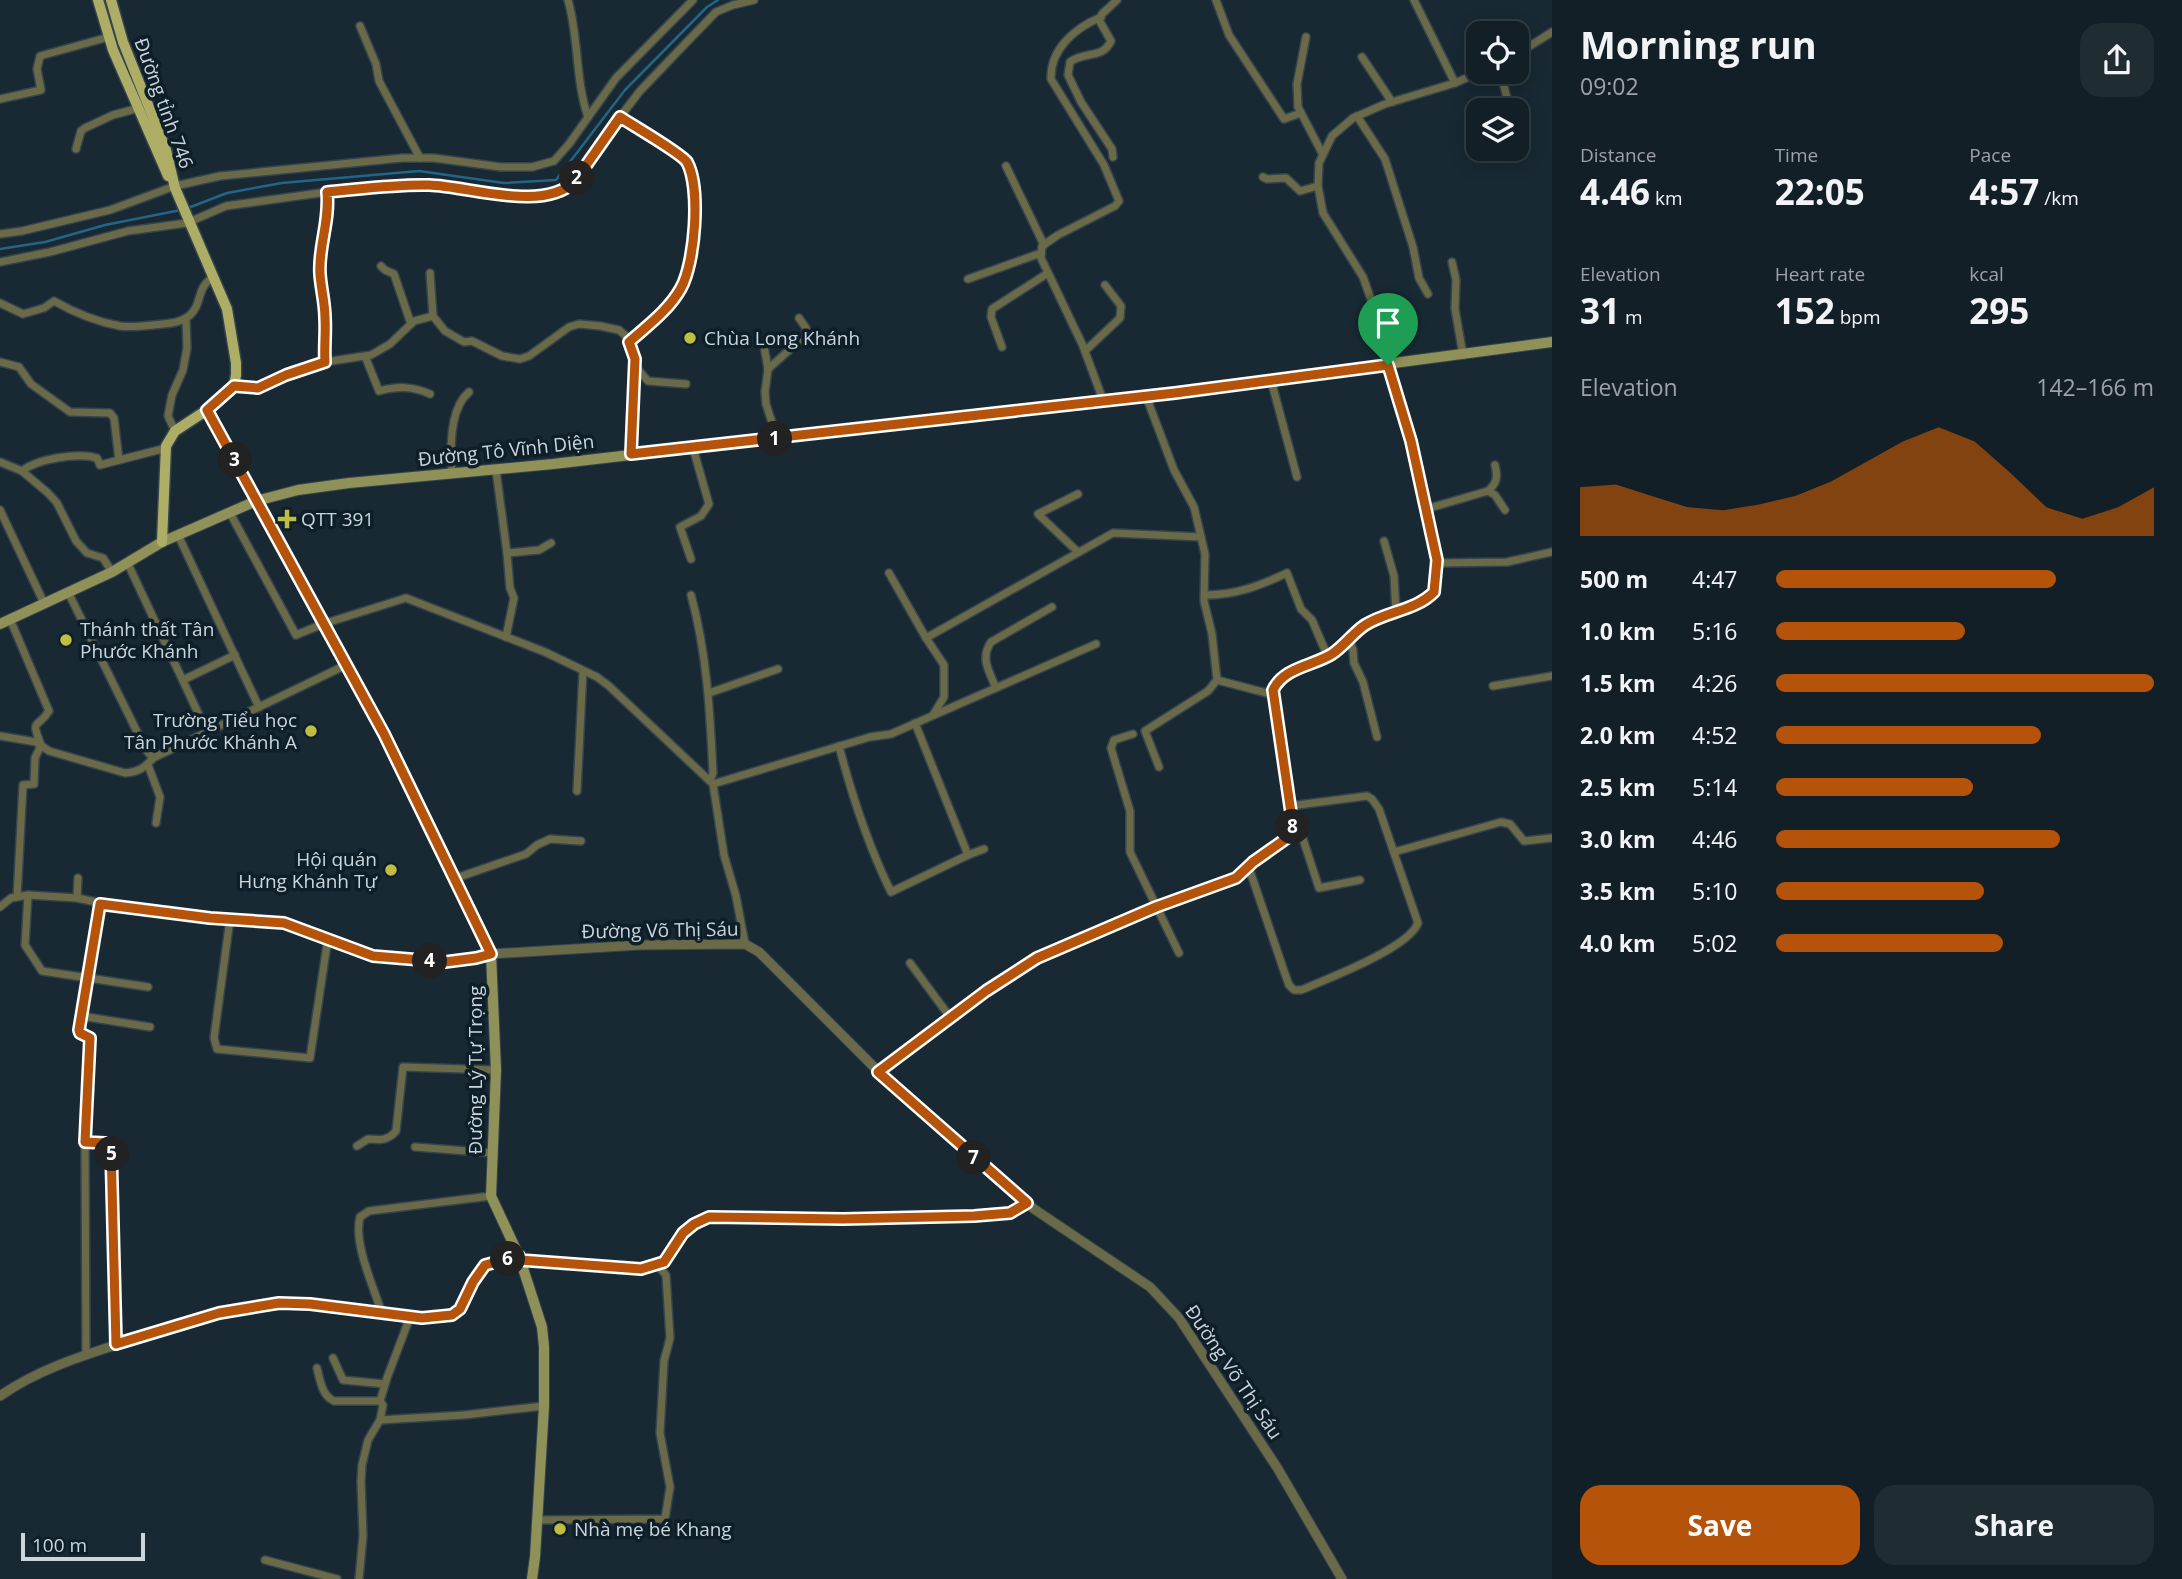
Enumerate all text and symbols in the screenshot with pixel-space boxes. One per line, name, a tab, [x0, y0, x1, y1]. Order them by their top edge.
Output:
text: Morning run	[1580, 18, 1817, 70]
map controls	[1466, 21, 1529, 161]
button: locate	[1466, 21, 1529, 84]
button: share	[2080, 23, 2154, 97]
street label: Đường tỉnh 746	[128, 34, 200, 172]
text: 09:02	[1580, 70, 1639, 102]
button: layers	[1466, 98, 1529, 161]
text: Distance	[1580, 142, 1656, 168]
text: Time	[1775, 142, 1818, 168]
text: Pace	[1969, 142, 2011, 168]
pin: 2	[560, 160, 594, 196]
text: 2	[571, 164, 582, 190]
text: 4.46	[1580, 168, 1650, 215]
text: 22:05	[1775, 168, 1865, 215]
text: 4:57	[1969, 168, 2039, 215]
text: km	[1650, 185, 1683, 211]
text: /km	[2039, 185, 2079, 211]
text: Elevation	[1580, 261, 1661, 287]
text: Heart rate	[1775, 261, 1865, 287]
text: kcal	[1969, 261, 2004, 287]
text: 31	[1580, 287, 1620, 334]
text: 152	[1775, 287, 1835, 334]
text: 295	[1969, 287, 2029, 334]
pin	[1358, 293, 1418, 365]
icon: arrive	[1369, 304, 1407, 342]
text: m	[1620, 304, 1643, 330]
text: bpm	[1835, 304, 1880, 330]
place label: Chùa Long Khánh	[704, 325, 860, 351]
marker: Chùa Long Khánh	[682, 330, 698, 346]
text: Elevation	[1580, 371, 1678, 403]
text: 142–166 m	[2036, 371, 2154, 403]
pin: 1	[758, 422, 792, 457]
text: 1	[769, 425, 780, 451]
street label: Đường Tô Vĩnh Diện	[417, 428, 595, 472]
pin: 3	[218, 442, 252, 477]
text: 3	[229, 446, 240, 472]
place label: QTT 391	[301, 506, 374, 532]
marker: QTT 391	[279, 511, 295, 527]
text: 500 m	[1580, 563, 1648, 595]
text: 4:47	[1692, 563, 1738, 595]
text: 1.0 km	[1580, 615, 1656, 647]
text: 5:16	[1692, 615, 1738, 647]
place label: Thánh thất Tân Phước Khánh	[80, 616, 214, 664]
marker: Thánh thất Tân Phước Khánh	[58, 632, 74, 648]
text: 1.5 km	[1580, 667, 1656, 699]
text: 4:26	[1692, 667, 1738, 699]
place label: Trường Tiểu học Tân Phước Khánh A	[124, 707, 297, 755]
text: 2.0 km	[1580, 719, 1656, 751]
text: 4:52	[1692, 719, 1738, 751]
marker: Trường Tiểu học Tân Phước Khánh A	[303, 723, 319, 739]
text: 2.5 km	[1580, 771, 1656, 803]
text: 5:14	[1692, 771, 1738, 803]
pin: 8	[1276, 810, 1310, 844]
text: 8	[1287, 813, 1298, 839]
text: 3.0 km	[1580, 823, 1656, 855]
text: 4:46	[1692, 823, 1738, 855]
place label: Hội quán Hưng Khánh Tự	[238, 846, 378, 894]
marker: Hội quán Hưng Khánh Tự	[383, 862, 399, 878]
text: 3.5 km	[1580, 875, 1656, 907]
text: 5:10	[1692, 875, 1738, 907]
street label: Đường Võ Thị Sáu	[581, 916, 739, 944]
text: 4.0 km	[1580, 927, 1656, 959]
text: 5:02	[1692, 927, 1738, 959]
pin: 4	[412, 944, 448, 978]
text: 4	[424, 947, 435, 973]
street label: Đường Lý Tự Trọng	[462, 986, 488, 1154]
pin: 5	[94, 1136, 130, 1172]
text: 5	[106, 1140, 117, 1166]
pin: 7	[956, 1140, 992, 1176]
text: 7	[968, 1144, 979, 1170]
pin: 6	[490, 1242, 526, 1276]
text: 6	[502, 1245, 513, 1271]
street label: Đường Võ Thị Sáu	[1179, 1300, 1289, 1444]
button: Save	[1580, 1485, 1860, 1565]
button: Share	[1874, 1485, 2154, 1565]
place label: Nhà mẹ bé Khang	[574, 1516, 732, 1542]
marker: Nhà mẹ bé Khang	[552, 1521, 568, 1537]
scale bar	[21, 1530, 145, 1562]
text: 100 m	[32, 1532, 87, 1558]

